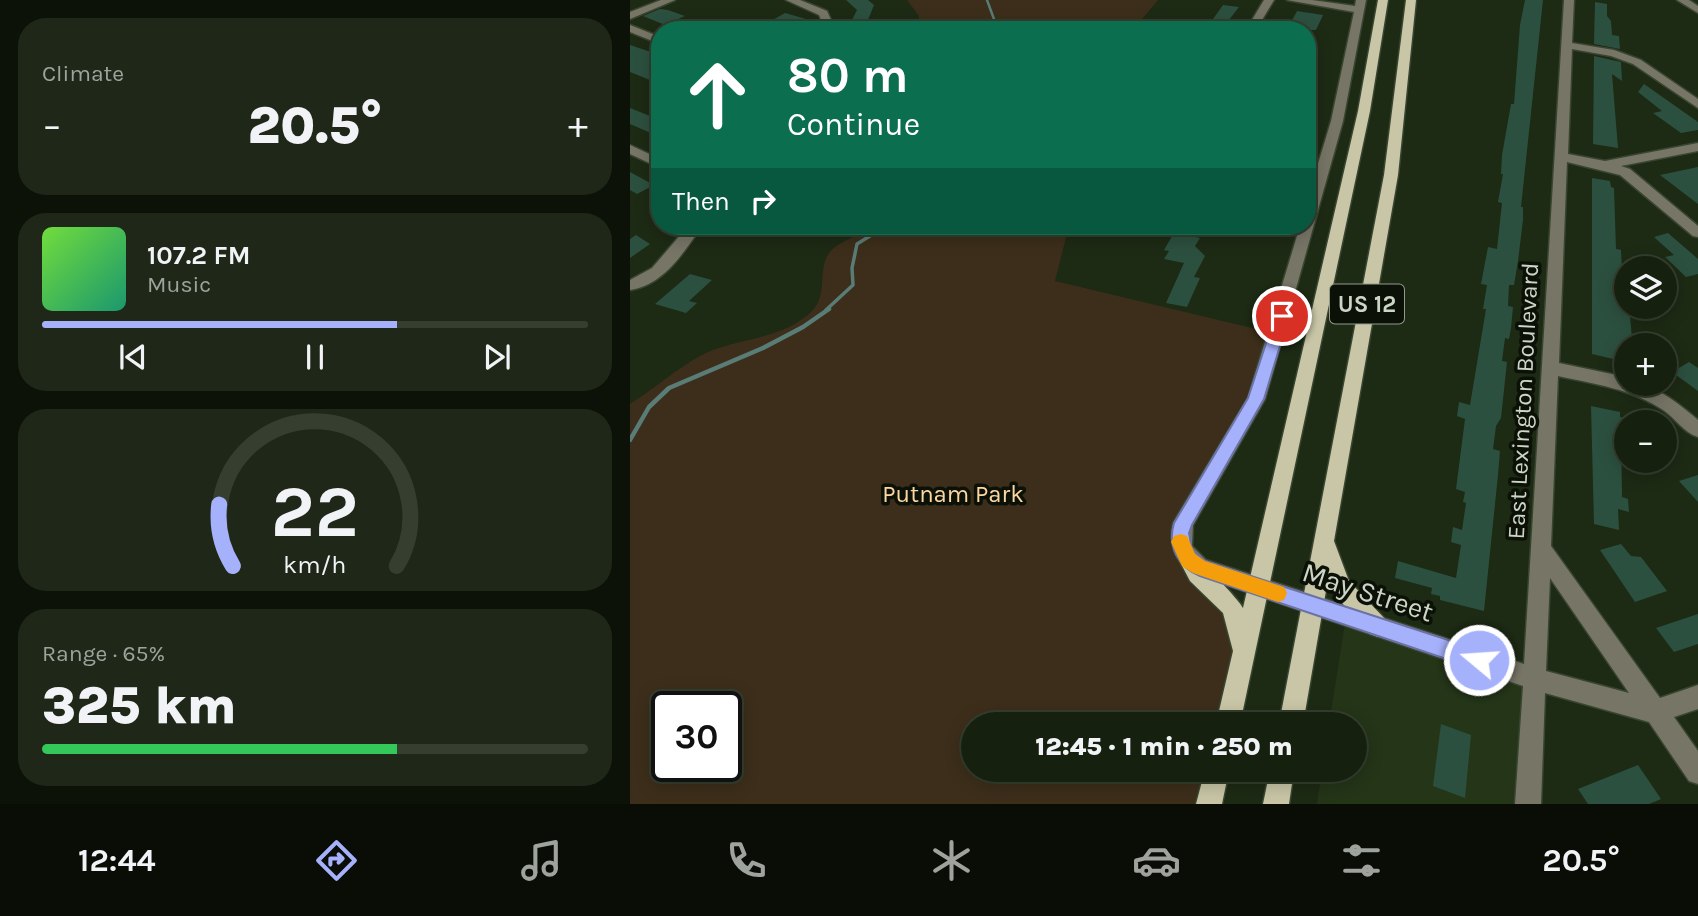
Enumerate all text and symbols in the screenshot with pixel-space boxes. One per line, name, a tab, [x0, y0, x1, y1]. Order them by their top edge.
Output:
text: 80 m	[787, 47, 909, 104]
icon: ahead	[672, 49, 763, 140]
text: Climate	[42, 60, 124, 87]
text: 20.5°	[247, 95, 383, 156]
text: −	[42, 103, 62, 148]
text: +	[568, 103, 588, 148]
text: Continue	[787, 106, 920, 143]
icon: right	[744, 182, 782, 220]
text: Then	[672, 186, 730, 217]
text: 107.2 FM	[147, 240, 251, 271]
map controls	[1614, 256, 1677, 473]
button: layers	[1614, 256, 1677, 319]
street label: East Lexington Boulevard	[1502, 262, 1544, 540]
text: Music	[147, 271, 211, 298]
road number: US 12	[1330, 284, 1404, 324]
pin	[1252, 286, 1312, 346]
icon: arrive	[1263, 297, 1301, 335]
button: +	[1614, 333, 1677, 396]
icon: previous	[114, 338, 152, 376]
icon: pause	[296, 338, 334, 376]
icon: next	[478, 338, 516, 376]
button: −	[1614, 410, 1677, 473]
text: 22	[271, 469, 359, 554]
park label: Putnam Park	[882, 480, 1024, 508]
text: km/h	[283, 549, 347, 578]
street label: May Street	[1298, 555, 1438, 629]
position arrow	[1442, 623, 1516, 697]
text: Range · 65%	[42, 640, 165, 667]
text: 325 km	[42, 675, 237, 736]
speed limit sign: 30	[651, 691, 742, 782]
text: 12:45 · 1 min · 250 m	[1035, 731, 1293, 762]
icon: directions	[312, 836, 361, 885]
icon: music	[517, 836, 566, 885]
icon: phone	[722, 836, 771, 885]
icon: climate	[927, 836, 976, 885]
icon: car	[1132, 836, 1181, 885]
icon: filters	[1337, 836, 1386, 885]
text: 12:44	[78, 842, 156, 879]
text: 20.5°	[1542, 842, 1620, 879]

